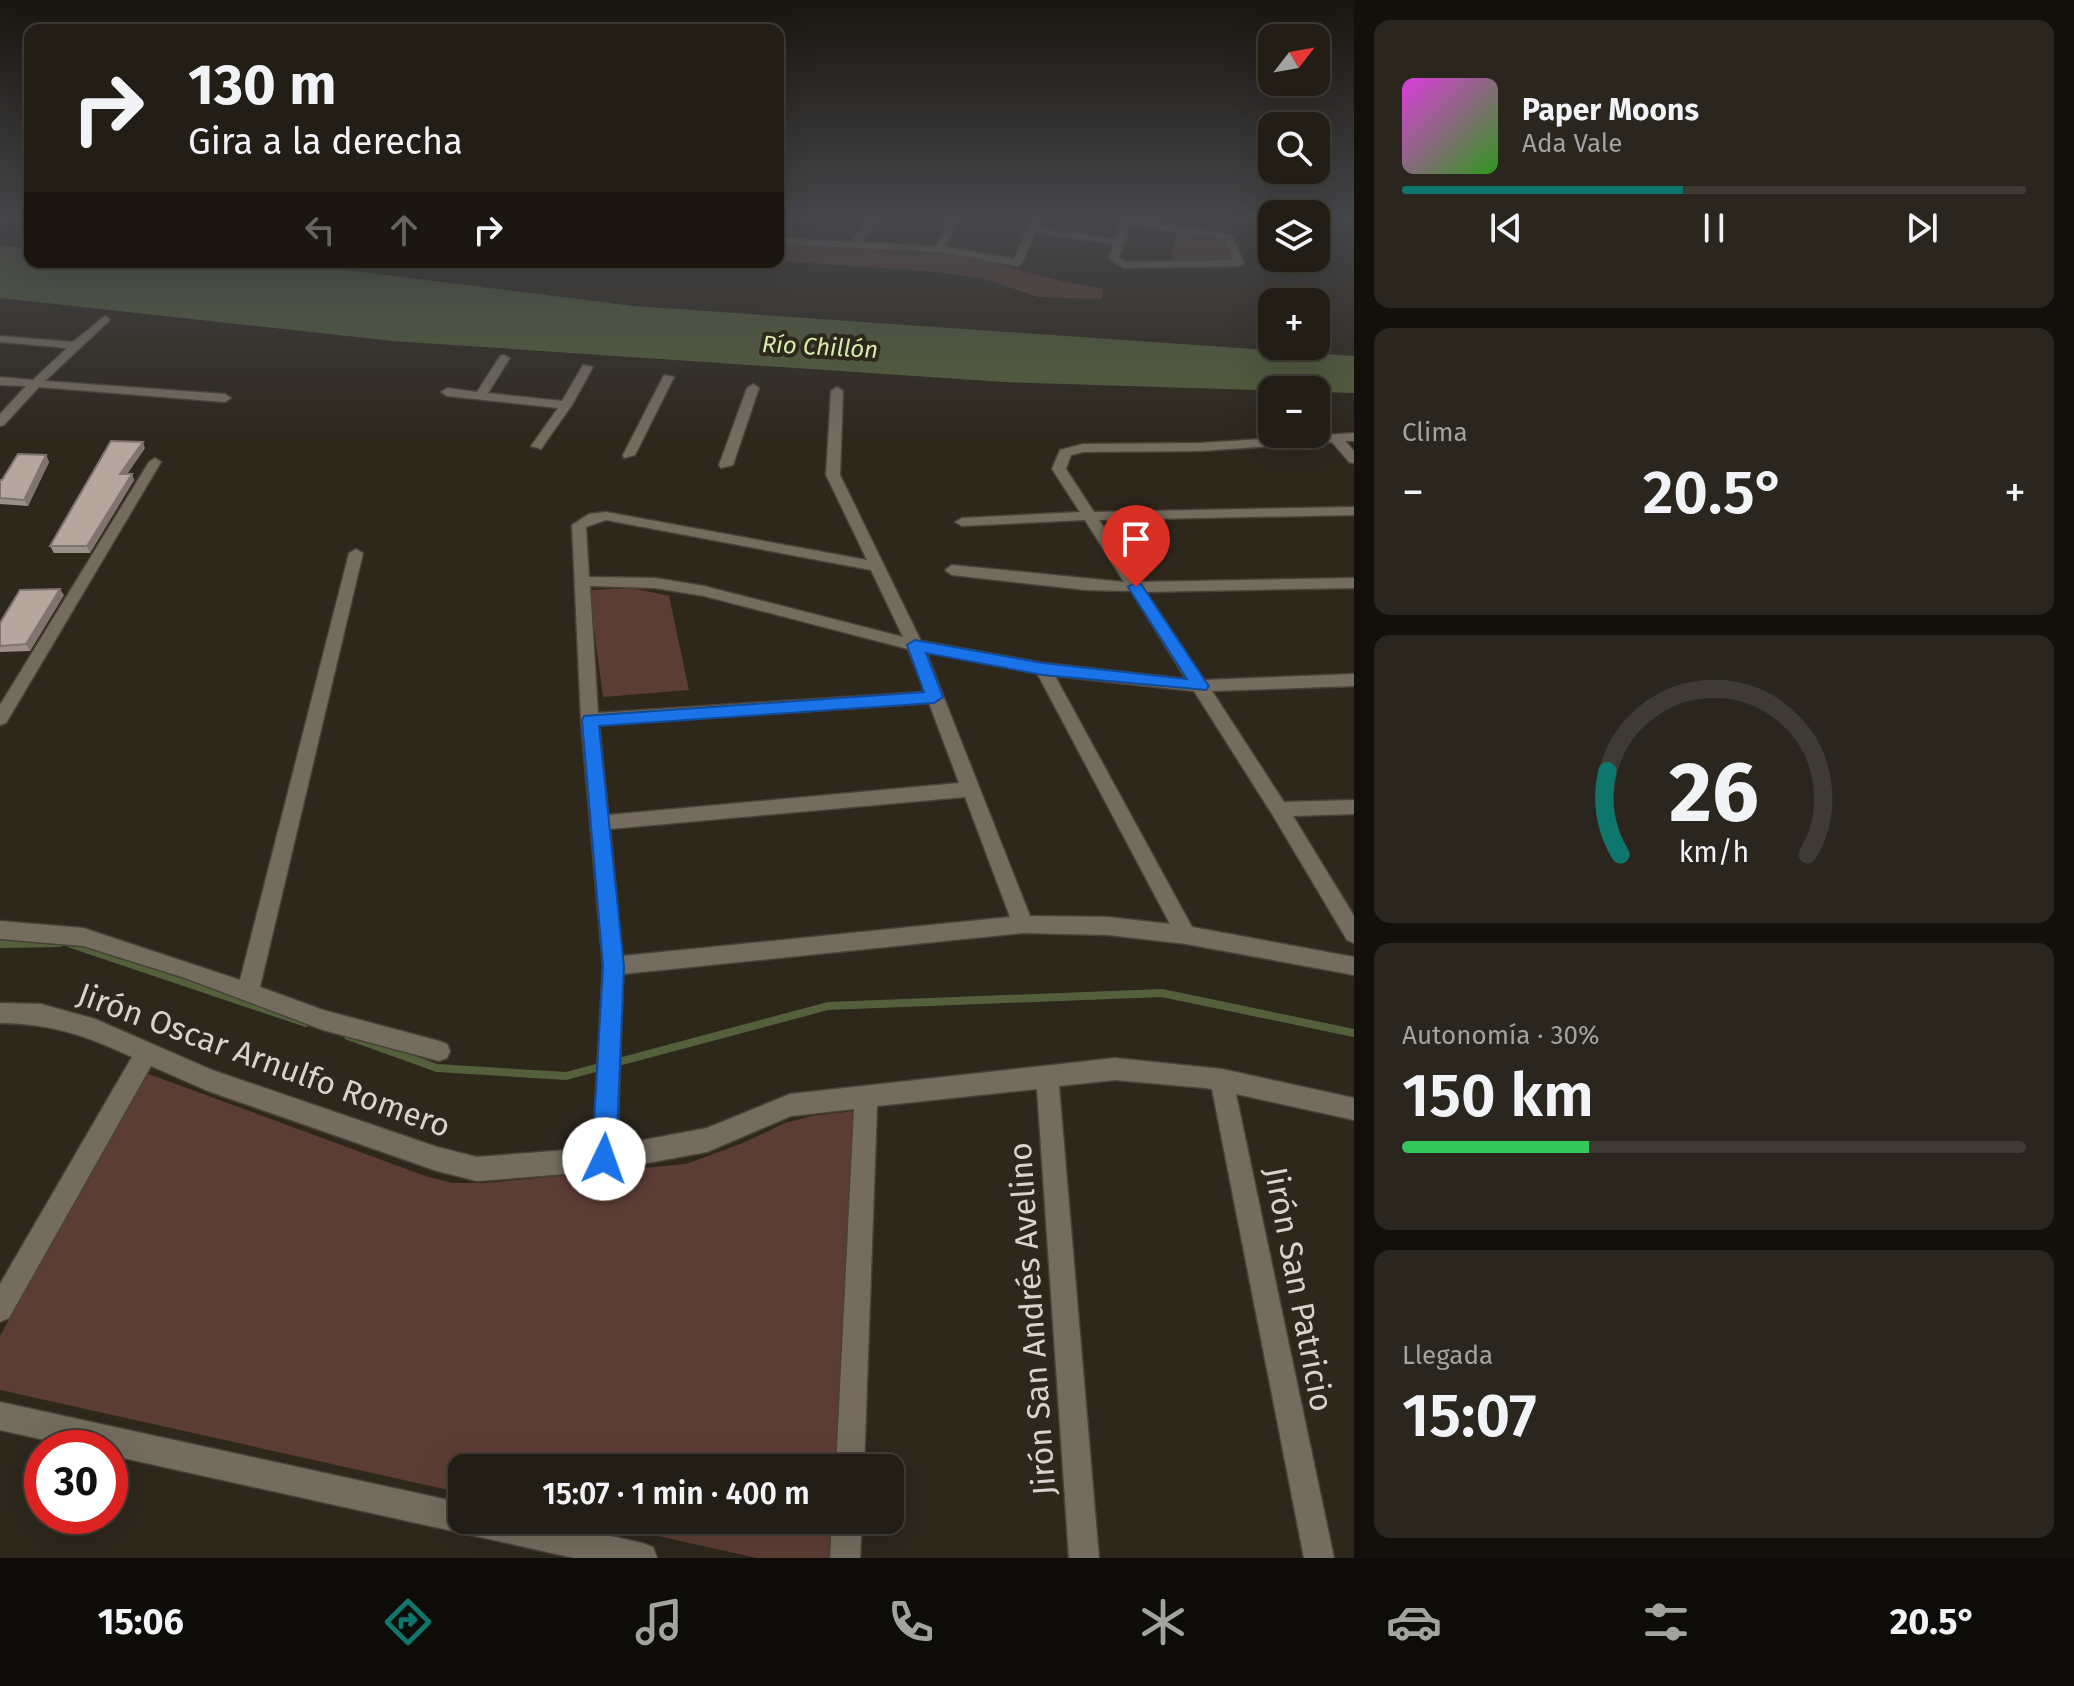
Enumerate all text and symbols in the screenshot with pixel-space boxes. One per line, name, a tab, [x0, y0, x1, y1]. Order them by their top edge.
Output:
north arrow	[1258, 24, 1330, 96]
map controls	[1258, 24, 1330, 448]
text: 130 m	[188, 52, 336, 119]
icon: right	[56, 56, 160, 160]
text: Paper Moons	[1522, 92, 1699, 128]
button: search	[1258, 112, 1330, 184]
text: Gira a la derecha	[188, 120, 463, 164]
text: Ada Vale	[1522, 128, 1622, 159]
button: layers	[1258, 200, 1330, 272]
icon: previous	[1484, 206, 1528, 250]
icon: pause	[1692, 206, 1736, 250]
icon: next	[1900, 206, 1944, 250]
icon: left	[298, 208, 342, 252]
icon: ahead	[382, 208, 426, 252]
icon: right	[466, 208, 510, 252]
button: +	[1258, 288, 1330, 360]
water label: Río Chillón	[761, 330, 879, 364]
button: −	[1258, 376, 1330, 448]
text: Clima	[1402, 417, 1468, 448]
text: 20.5°	[1643, 457, 1785, 529]
text: −	[1402, 466, 1424, 519]
text: +	[2004, 466, 2026, 519]
pin	[1102, 505, 1170, 587]
icon: arrive	[1114, 517, 1158, 561]
text: 26	[1669, 743, 1759, 843]
text: km/h	[1679, 835, 1749, 870]
street label: Jirón Oscar Arnulfo Romero	[72, 975, 456, 1145]
text: Autonomía · 30%	[1402, 1020, 1599, 1051]
text: 150 km	[1402, 1060, 1594, 1132]
position arrow	[562, 1117, 646, 1201]
street label: Jirón San Andrés Avelino	[1001, 1141, 1063, 1497]
street label: Jirón San Patricio	[1257, 1163, 1341, 1415]
text: Llegada	[1402, 1340, 1493, 1371]
text: 15:07	[1402, 1380, 1537, 1452]
speed limit sign: 30	[24, 1430, 128, 1534]
text: 15:07 · 1 min · 400 m	[542, 1476, 810, 1512]
icon: directions	[380, 1594, 436, 1650]
icon: music	[631, 1594, 687, 1650]
icon: phone	[883, 1594, 939, 1650]
icon: climate	[1135, 1594, 1191, 1650]
icon: car	[1386, 1594, 1442, 1650]
icon: filters	[1638, 1594, 1694, 1650]
text: 15:06	[98, 1600, 184, 1644]
text: 20.5°	[1890, 1600, 1976, 1644]

